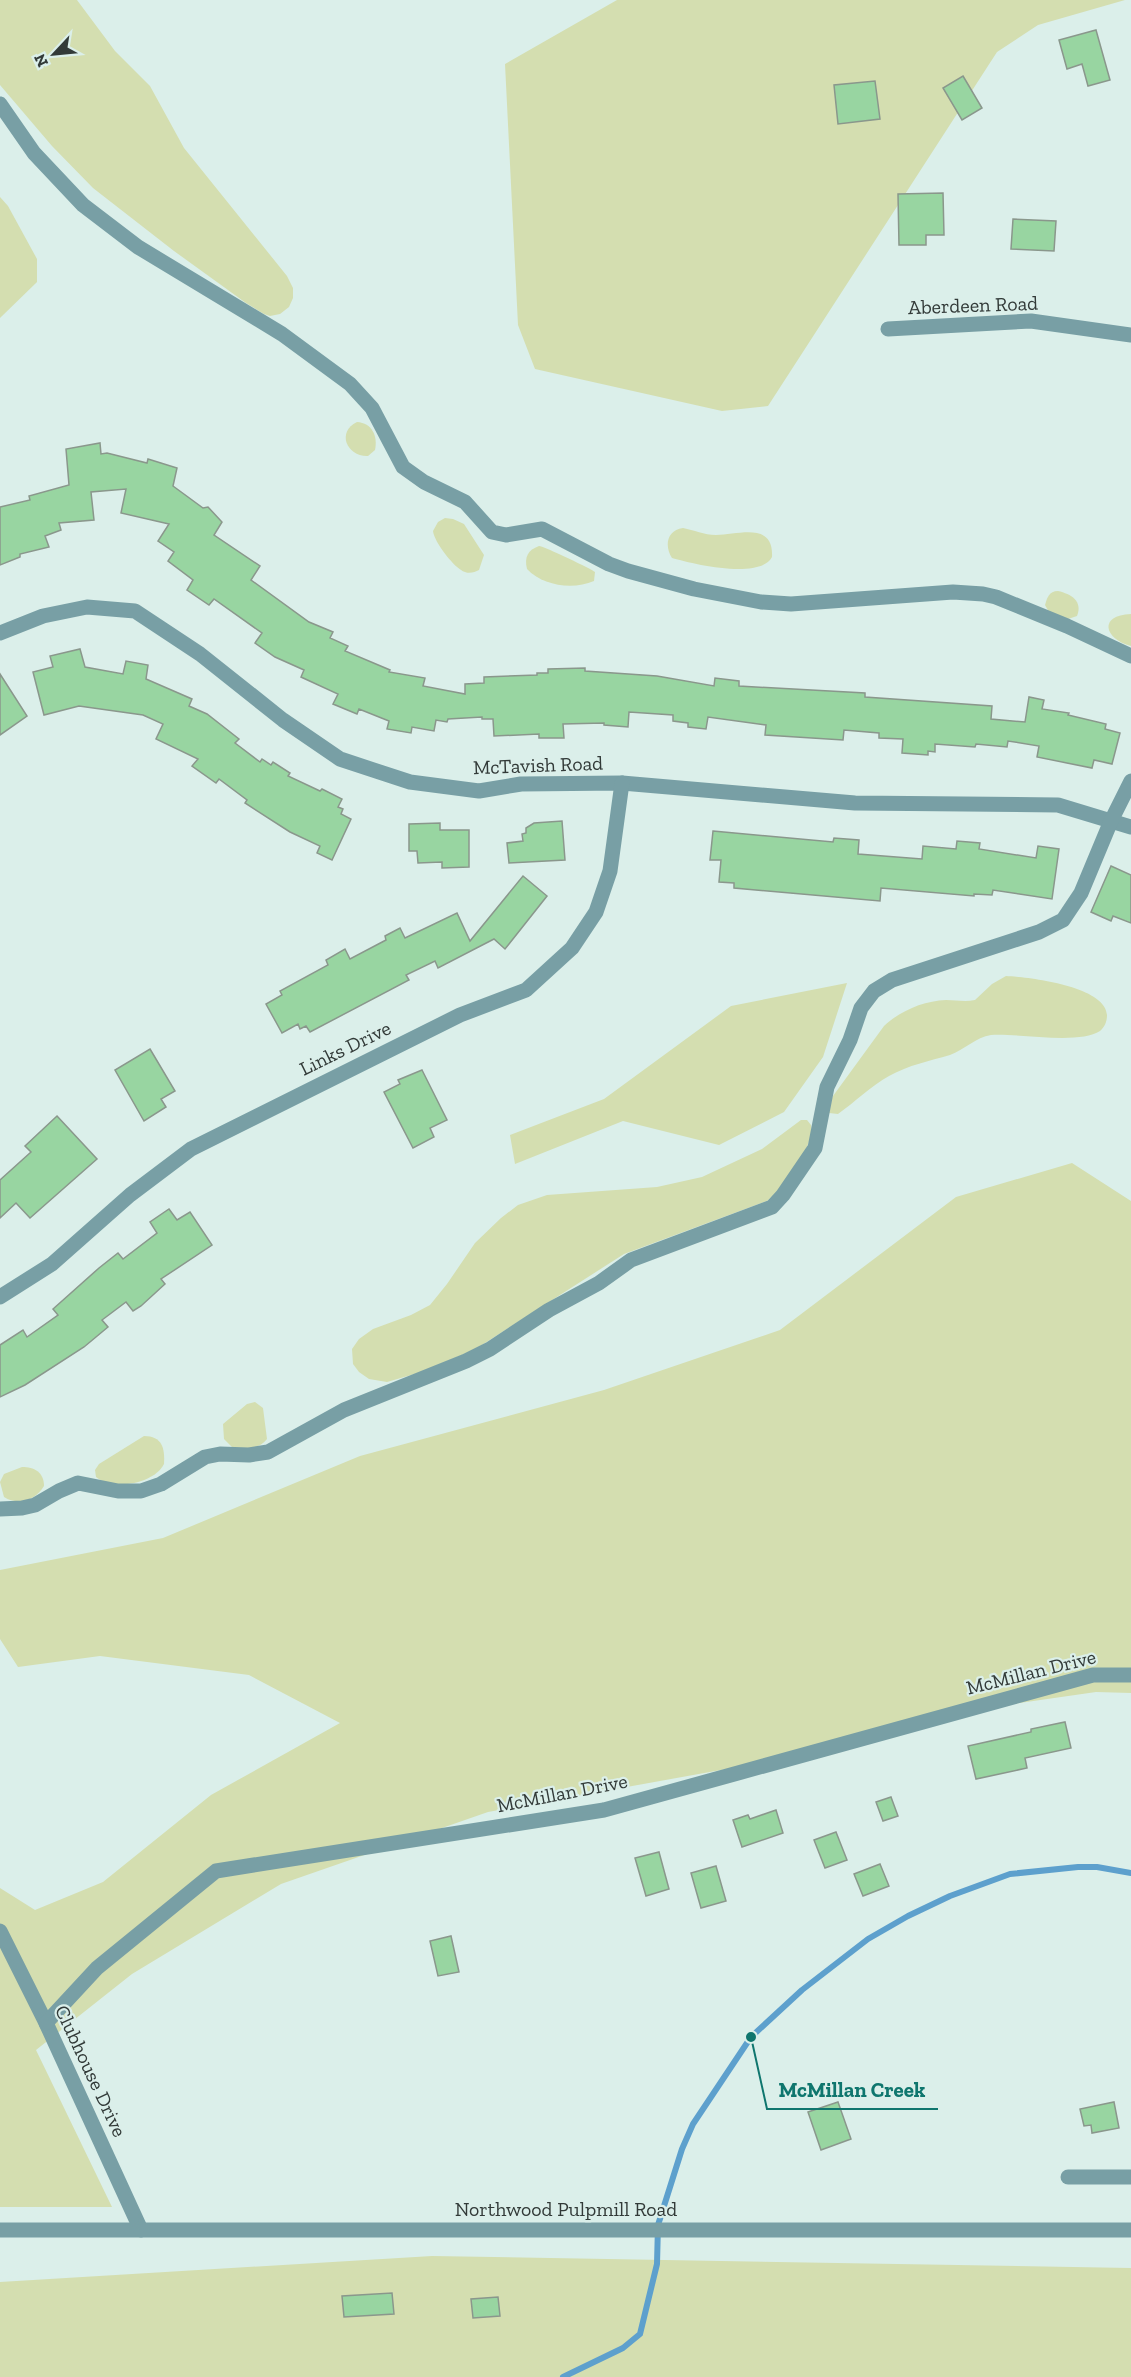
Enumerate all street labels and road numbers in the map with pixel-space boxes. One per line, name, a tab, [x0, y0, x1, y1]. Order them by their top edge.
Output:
street label: Aberdeen Road	[908, 291, 1039, 319]
street label: McTavish Road	[473, 751, 603, 779]
street label: Links Drive	[295, 1016, 395, 1080]
street label: McMillan Drive	[964, 1644, 1098, 1700]
street label: McMillan Drive	[495, 1769, 629, 1817]
street label: Clubhouse Drive	[50, 2001, 132, 2141]
street label: Northwood Pulpmill Road	[455, 2197, 677, 2221]

